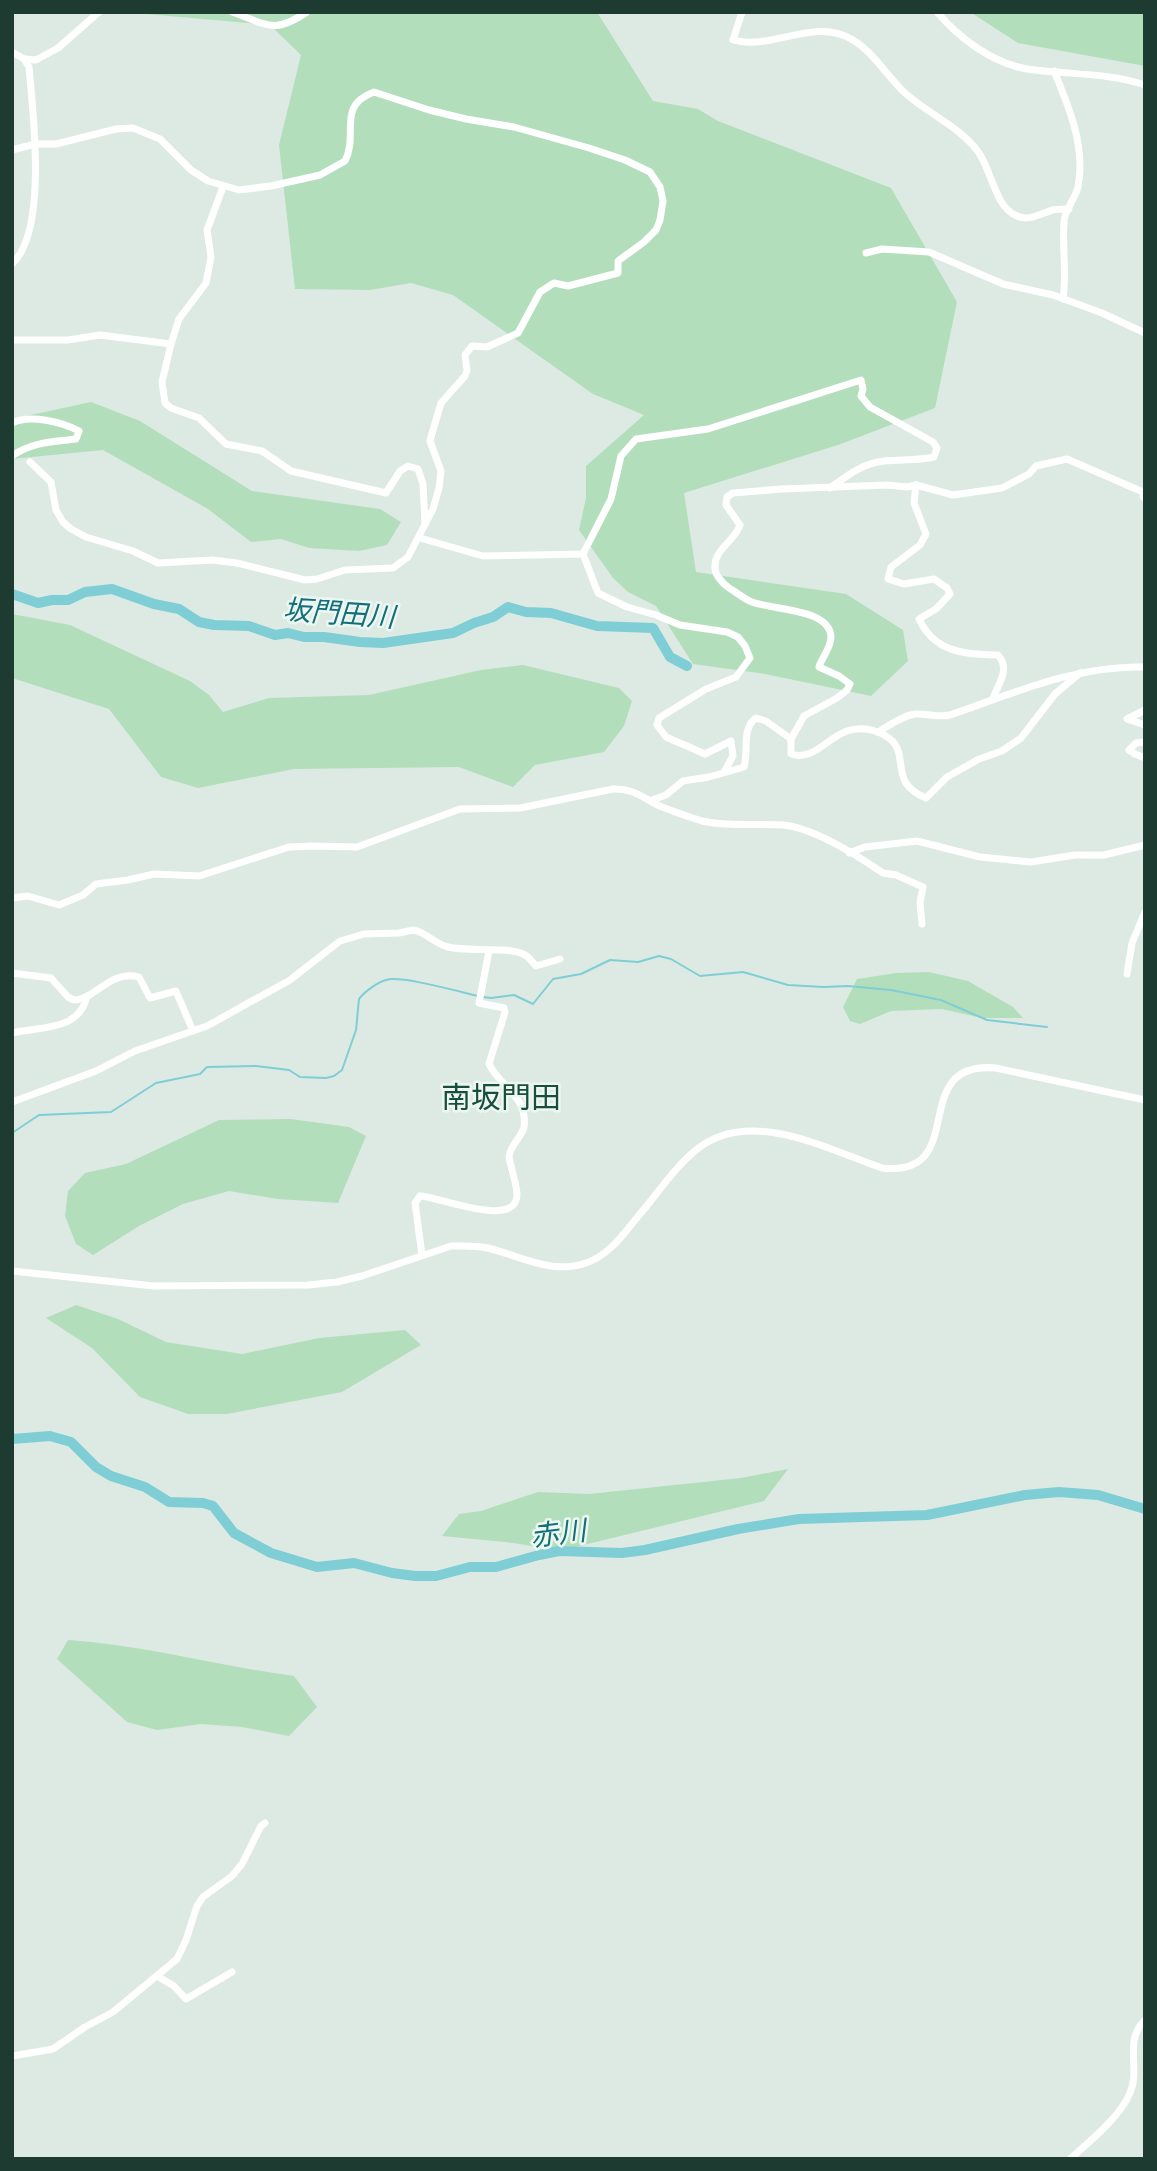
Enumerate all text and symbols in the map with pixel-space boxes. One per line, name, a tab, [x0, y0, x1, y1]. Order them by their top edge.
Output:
water label: 坂門田川	[282, 592, 399, 634]
district label: 南坂門田	[441, 1079, 561, 1116]
water label: 赤川	[528, 1512, 591, 1553]

